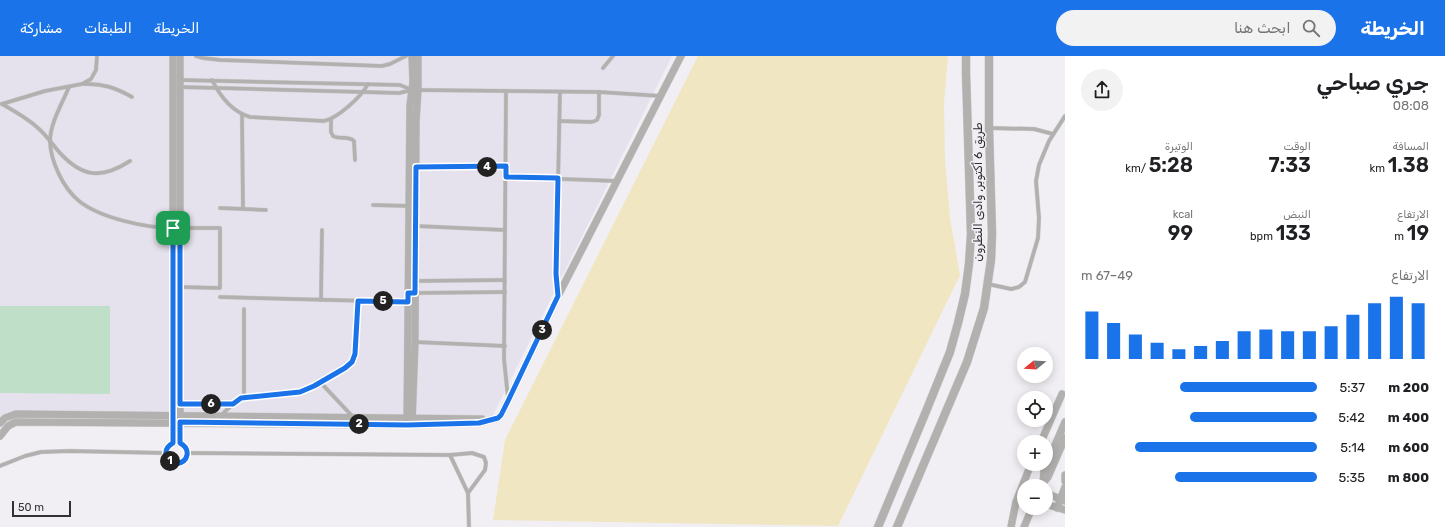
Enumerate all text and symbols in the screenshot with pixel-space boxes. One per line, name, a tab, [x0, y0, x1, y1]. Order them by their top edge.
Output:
search box	[1056, 10, 1336, 46]
icon: search	[1300, 17, 1322, 39]
text: الخريطة	[1360, 17, 1425, 40]
text: ابحث هنا	[1234, 19, 1290, 37]
text: مشاركة	[20, 20, 62, 37]
text: الطبقات	[84, 20, 132, 37]
text: الخريطة	[154, 20, 199, 37]
button: share	[1081, 69, 1123, 111]
text: جري صباحي	[1317, 69, 1429, 96]
text: 08:08	[1393, 98, 1429, 113]
street label: طريق 6 أكتوبر, وادى النطرون	[971, 122, 986, 262]
text: الوتيرة	[1165, 140, 1193, 153]
text: الوقت	[1283, 140, 1311, 153]
text: المسافة	[1392, 140, 1429, 153]
text: 5:28	[1149, 153, 1193, 177]
text: 7:33	[1268, 153, 1311, 177]
text: 1.38	[1388, 153, 1429, 177]
pin: 4	[477, 157, 497, 177]
text: 4	[483, 160, 491, 173]
text: /km	[1125, 162, 1149, 175]
text: km	[1370, 162, 1388, 175]
text: kcal	[1173, 208, 1193, 221]
text: النبض	[1283, 208, 1311, 221]
text: الارتفاع	[1397, 208, 1429, 221]
pin	[156, 211, 190, 245]
icon: arrive	[162, 217, 184, 239]
text: 99	[1168, 221, 1193, 245]
text: 133	[1276, 221, 1311, 245]
text: 19	[1407, 221, 1429, 245]
text: bpm	[1250, 230, 1276, 243]
text: m	[1394, 230, 1407, 243]
text: 49–67 m	[1081, 268, 1133, 283]
text: الارتفاع	[1392, 268, 1429, 283]
pin: 5	[373, 291, 393, 311]
text: 5	[379, 294, 387, 307]
pin: 3	[532, 320, 552, 340]
text: 3	[538, 323, 546, 336]
north arrow	[1017, 347, 1053, 383]
map controls	[1017, 347, 1053, 515]
text: 5:37	[1339, 380, 1365, 395]
text: 200 m	[1388, 380, 1429, 395]
button: locate	[1017, 391, 1053, 427]
pin: 6	[201, 394, 221, 414]
text: 6	[207, 397, 215, 410]
text: 5:42	[1338, 410, 1365, 425]
text: 400 m	[1388, 410, 1429, 425]
pin: 2	[349, 414, 369, 434]
text: 2	[355, 417, 363, 430]
button: +	[1017, 435, 1053, 471]
text: 5:14	[1340, 440, 1365, 455]
text: 600 m	[1388, 440, 1429, 455]
pin: 1	[160, 451, 180, 471]
text: 1	[167, 454, 173, 467]
text: 5:35	[1338, 470, 1365, 485]
text: 800 m	[1388, 470, 1429, 485]
button: −	[1017, 479, 1053, 515]
scale bar	[12, 499, 71, 518]
text: 50 m	[18, 501, 44, 514]

